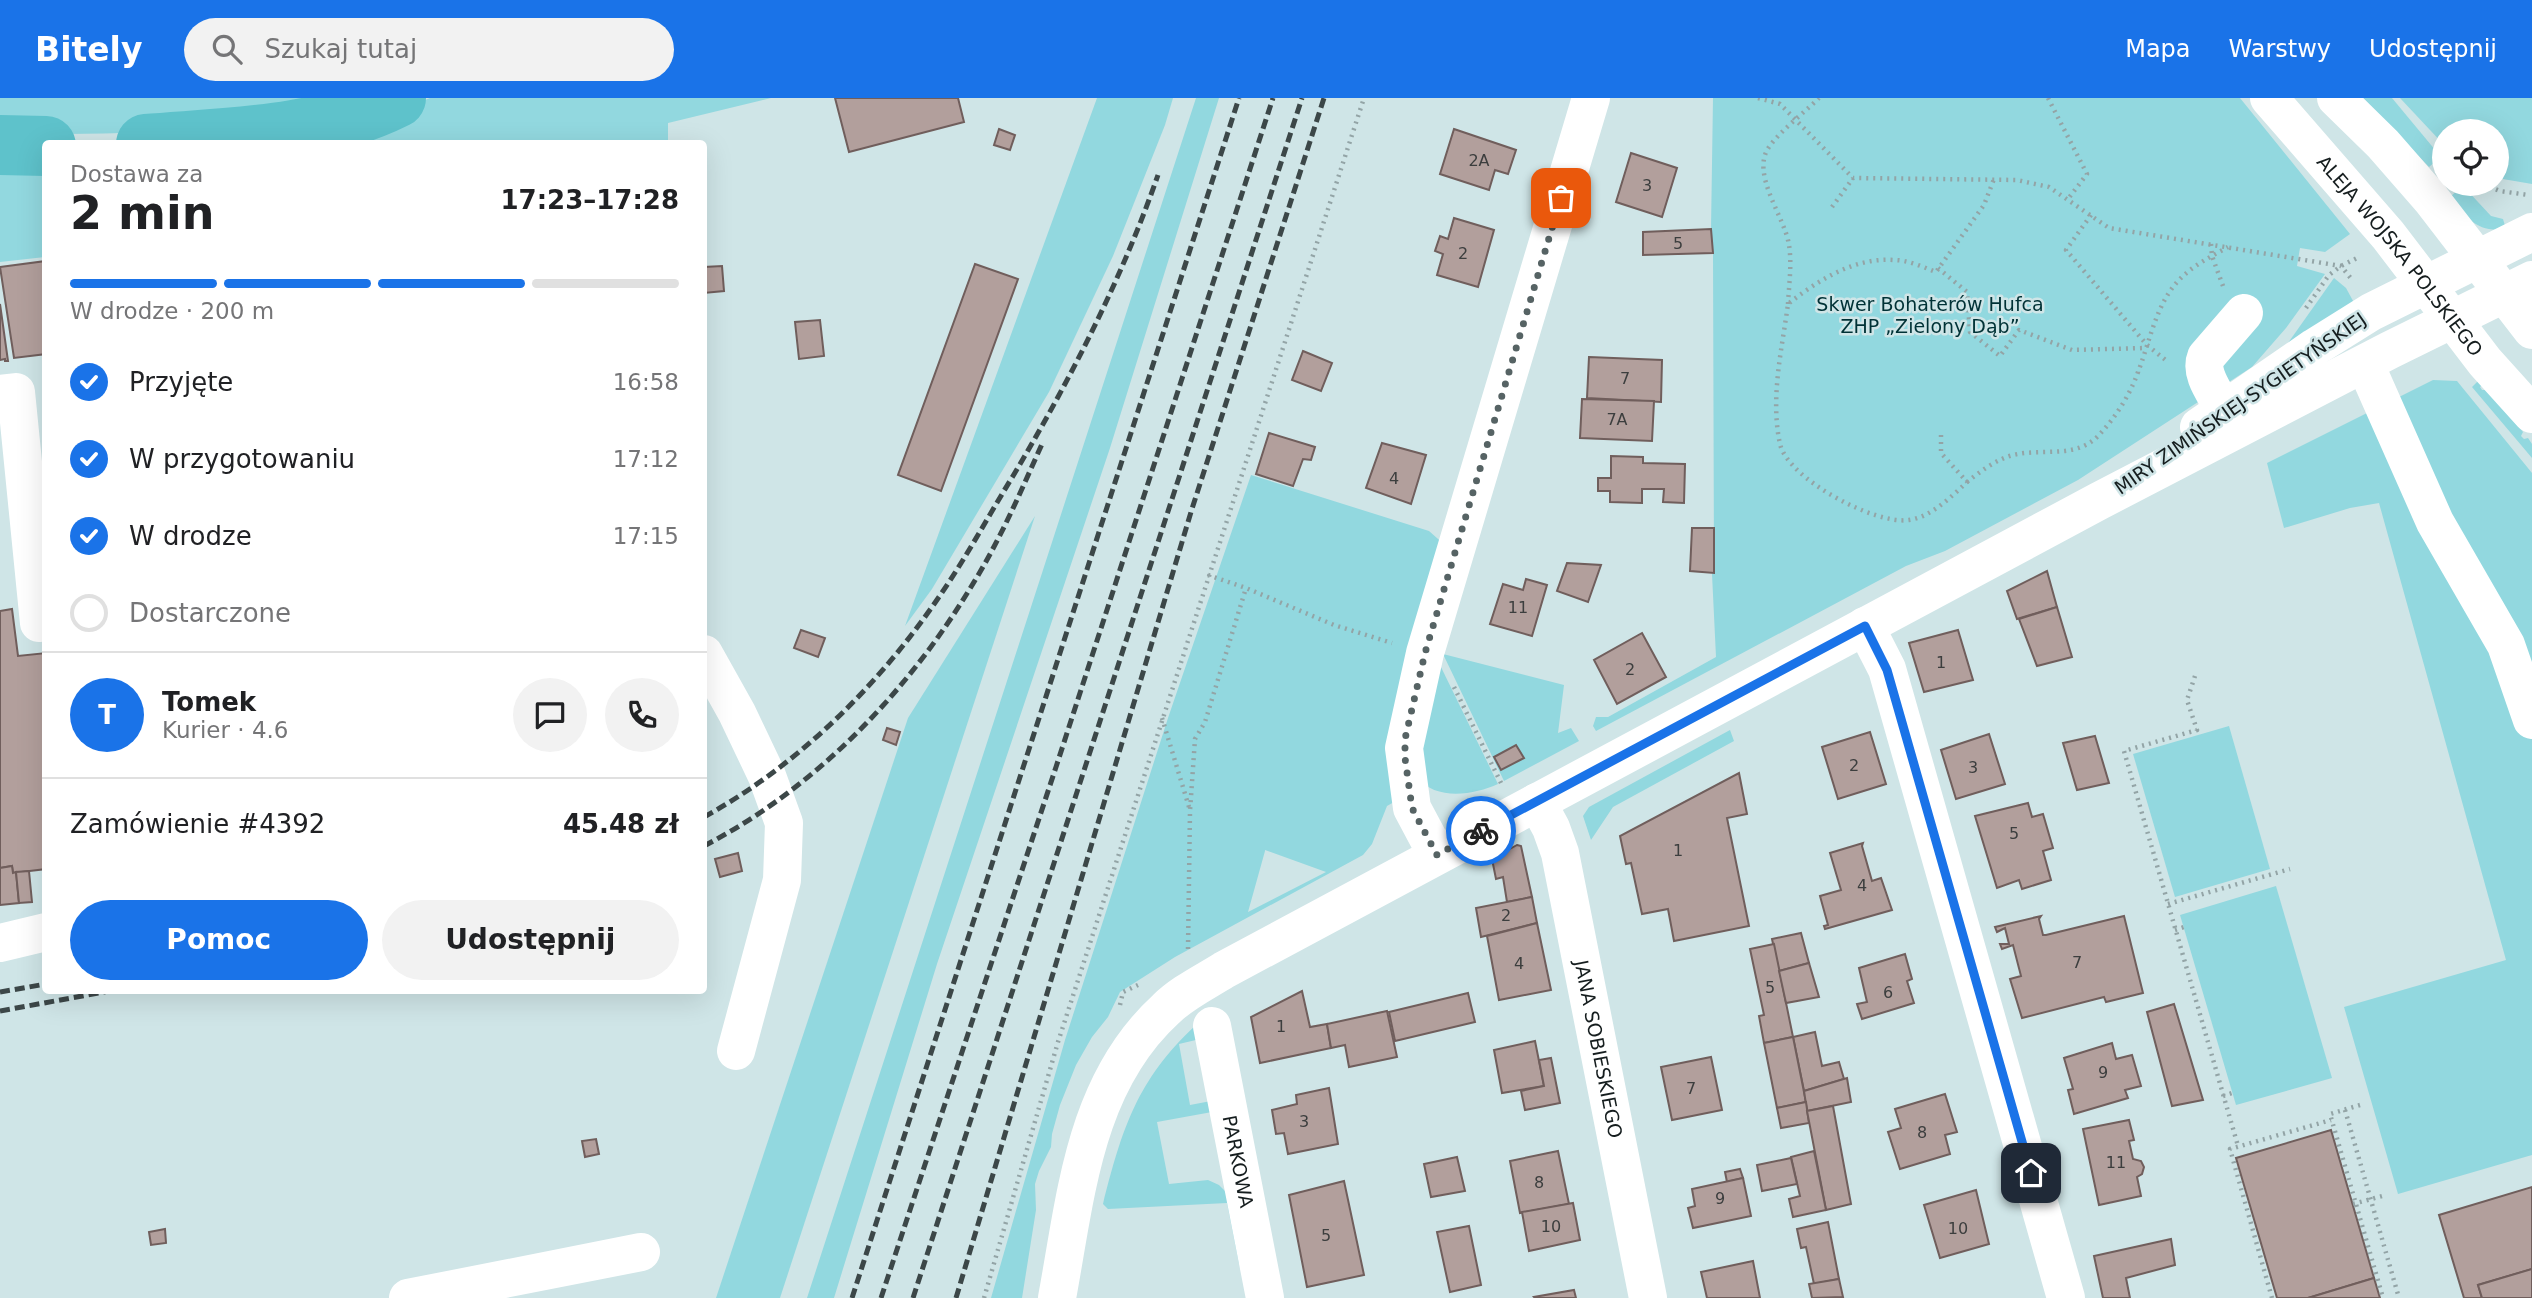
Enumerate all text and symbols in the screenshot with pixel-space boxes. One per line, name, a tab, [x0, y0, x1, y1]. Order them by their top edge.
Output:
search box	[184, 18, 674, 81]
text: Bitely	[35, 30, 142, 69]
icon: search	[208, 30, 246, 68]
text: Szukaj tutaj	[264, 34, 417, 64]
text: Mapa	[2125, 35, 2191, 63]
text: Warstwy	[2229, 35, 2331, 63]
text: Udostępnij	[2369, 35, 2497, 63]
map controls	[2432, 119, 2509, 196]
button: locate	[2432, 119, 2509, 196]
house number: 2A	[1468, 151, 1490, 170]
street label: ALEJA WOJSKA POLSKIEGO	[2313, 151, 2487, 360]
text: Dostawa za	[70, 161, 203, 187]
pin	[1531, 168, 1591, 228]
house number: 3	[1642, 176, 1652, 195]
icon: bag	[1542, 179, 1580, 217]
text: 17:23–17:28	[500, 185, 679, 215]
text: 2 min	[70, 186, 214, 240]
house number: 5	[1673, 234, 1683, 253]
house number: 2	[1458, 244, 1468, 263]
park label: Skwer Bohaterów Hufca ZHP „Zielony Dąb”	[1816, 293, 2044, 337]
text: W drodze · 200 m	[70, 298, 274, 324]
street label: MIRY ZIMIŃSKIEJ-SYGIETYŃSKIEJ	[2110, 308, 2370, 498]
icon: check	[70, 363, 108, 401]
text: Przyjęte	[129, 367, 233, 397]
text: 16:58	[613, 369, 679, 395]
house number: 7	[1620, 369, 1630, 388]
house number: 7A	[1606, 410, 1628, 429]
icon: check	[70, 440, 108, 478]
text: W przygotowaniu	[129, 444, 355, 474]
text: 17:12	[613, 446, 679, 472]
house number: 4	[1389, 469, 1399, 488]
icon: check	[70, 517, 108, 555]
text: W drodze	[129, 521, 252, 551]
text: 17:15	[613, 523, 679, 549]
text: Dostarczone	[129, 598, 291, 628]
house number: 11	[1508, 598, 1528, 617]
house number: 1	[1936, 653, 1946, 672]
house number: 2	[1625, 660, 1635, 679]
button: chat	[513, 678, 587, 752]
button: phone	[605, 678, 679, 752]
text: Tomek	[162, 687, 256, 717]
text: T	[98, 700, 116, 730]
text: Kurier · 4.6	[162, 717, 288, 743]
house number: 2	[1849, 756, 1859, 775]
house number: 3	[1968, 758, 1978, 777]
courier	[1446, 796, 1516, 866]
text: Zamówienie #4392	[70, 809, 325, 839]
text: 45.48 zł	[563, 809, 679, 839]
icon: bike	[1462, 812, 1500, 850]
house number: 5	[2009, 824, 2019, 843]
house number: 1	[1673, 841, 1683, 860]
house number: 4	[1857, 876, 1867, 895]
button: Pomoc	[70, 900, 368, 980]
button: Udostępnij	[382, 900, 679, 980]
house number: 2	[1501, 906, 1511, 925]
house number: 7	[2072, 953, 2082, 972]
house number: 4	[1514, 954, 1524, 973]
street label: JANA SOBIESKIEGO	[1570, 957, 1627, 1140]
house number: 5	[1765, 978, 1775, 997]
house number: 6	[1883, 983, 1893, 1002]
house number: 1	[1276, 1017, 1286, 1036]
house number: 9	[2098, 1063, 2108, 1082]
house number: 7	[1686, 1079, 1696, 1098]
house number: 3	[1299, 1112, 1309, 1131]
street label: PARKOWA	[1219, 1113, 1258, 1209]
house number: 8	[1917, 1123, 1927, 1142]
pin	[2001, 1143, 2061, 1203]
house number: 11	[2106, 1153, 2126, 1172]
icon: home	[2012, 1154, 2050, 1192]
house number: 8	[1534, 1173, 1544, 1192]
house number: 9	[1715, 1189, 1725, 1208]
house number: 10	[1541, 1217, 1561, 1236]
house number: 10	[1948, 1219, 1968, 1238]
house number: 5	[1321, 1226, 1331, 1245]

